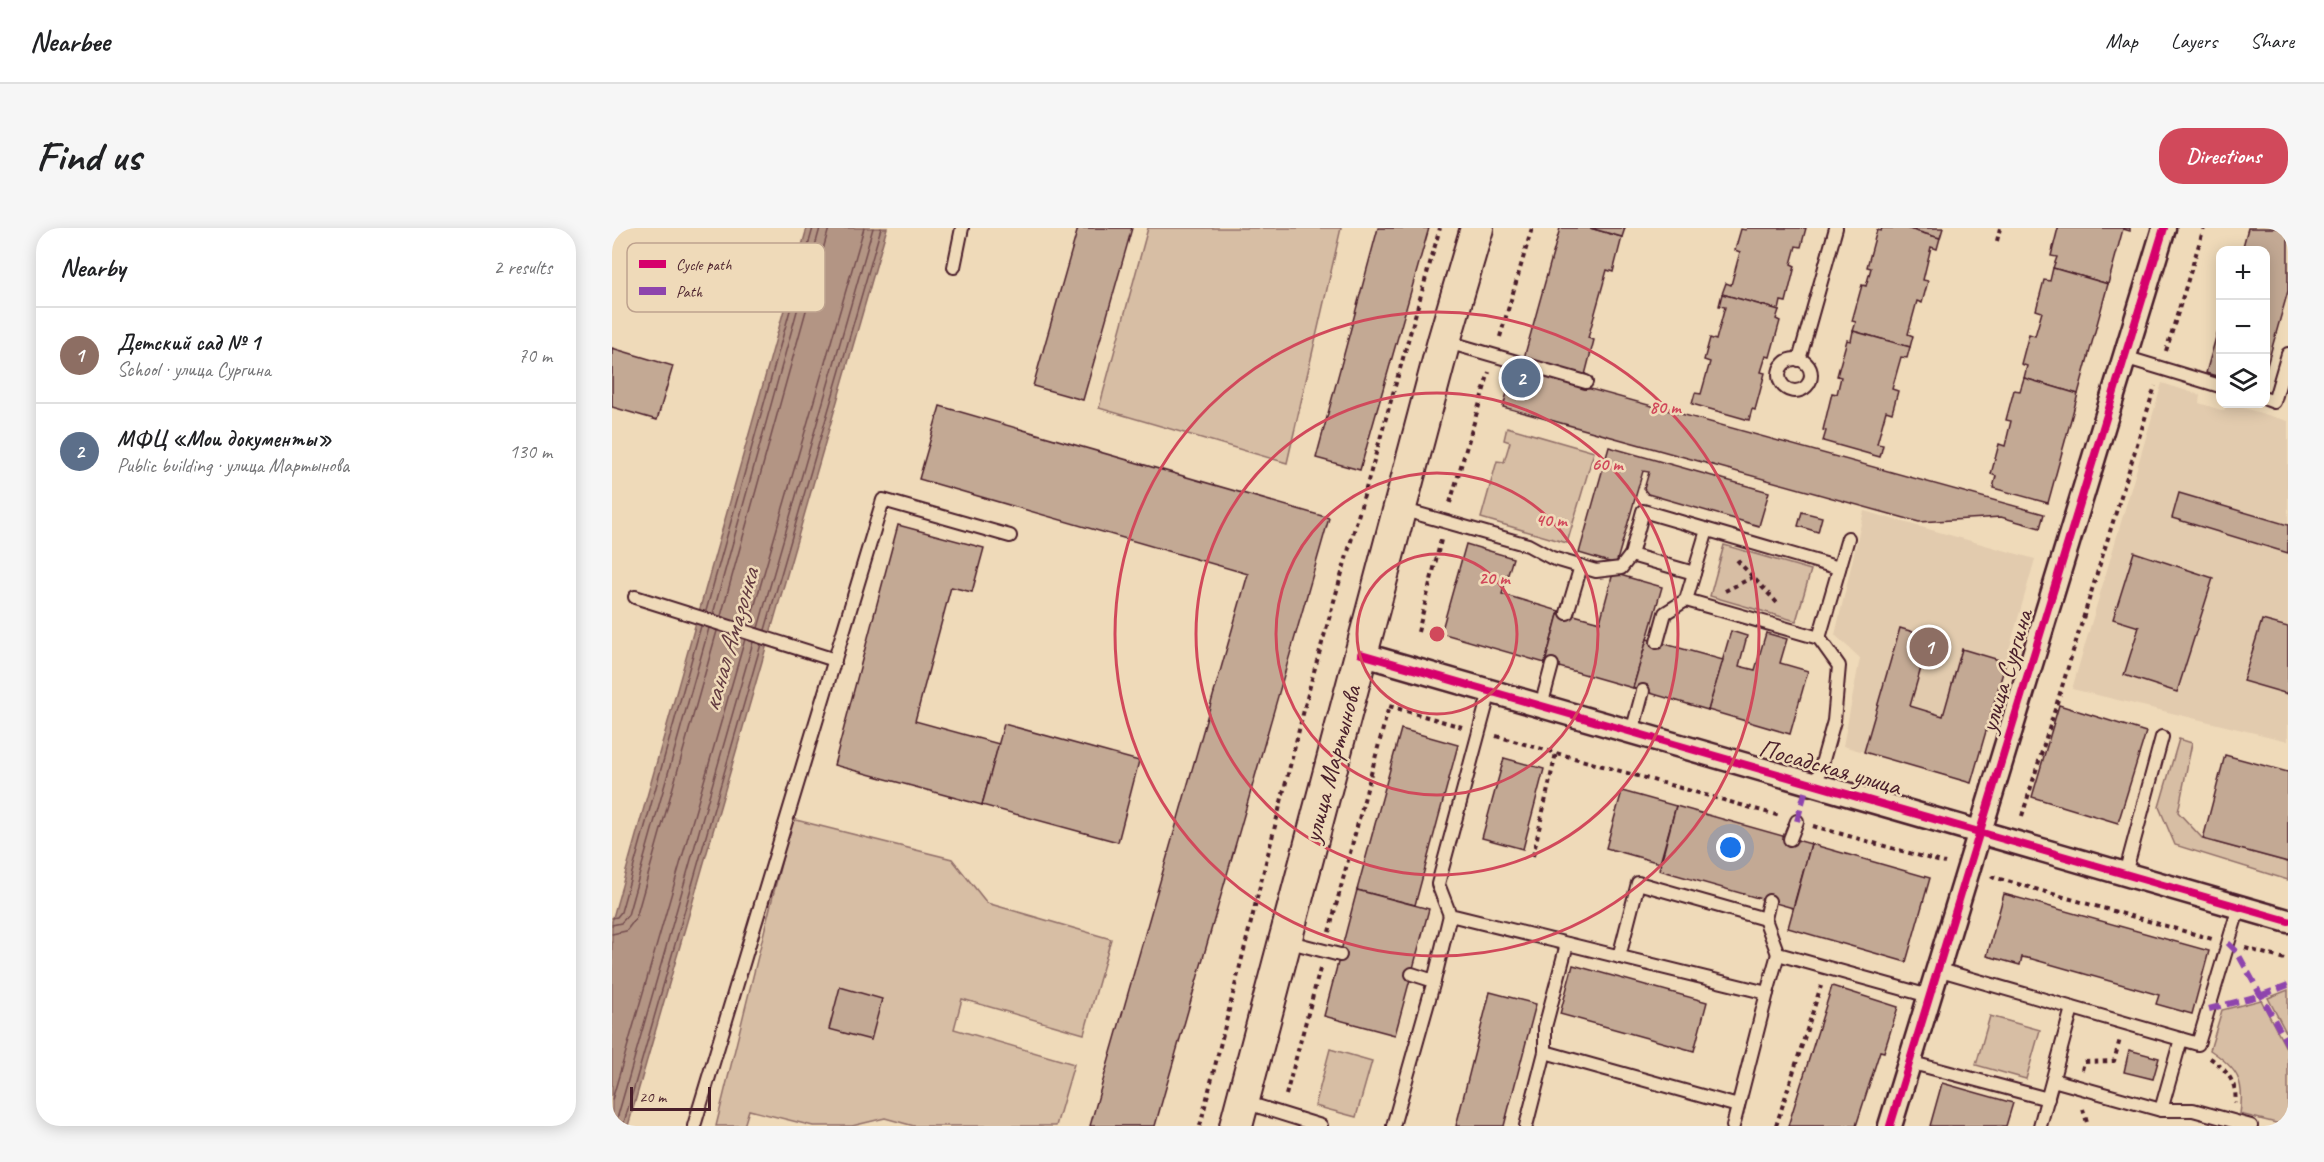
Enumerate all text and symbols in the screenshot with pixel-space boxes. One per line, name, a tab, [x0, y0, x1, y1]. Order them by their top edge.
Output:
text: Nearbee	[30, 24, 110, 59]
text: Map	[2105, 28, 2138, 54]
text: Layers	[2171, 28, 2217, 54]
text: Share	[2250, 28, 2294, 54]
button: Directions	[2159, 128, 2288, 184]
text: Find us	[36, 130, 141, 183]
legend	[627, 243, 825, 312]
map controls	[2216, 246, 2270, 408]
button: +	[2216, 246, 2270, 300]
text: Nearby	[60, 251, 125, 284]
text: 2 results	[493, 255, 552, 280]
text: Cycle path	[676, 255, 732, 275]
text: Path	[676, 282, 703, 302]
button: −	[2216, 300, 2270, 354]
text: Детский сад № 1	[117, 329, 260, 357]
text: 1	[75, 343, 84, 368]
text: 70 m	[518, 343, 552, 368]
button: layers	[2216, 354, 2270, 408]
pin: 2	[1502, 356, 1540, 400]
text: School · улица Сургина	[117, 357, 271, 382]
text: 80 m	[1650, 396, 1682, 418]
text: МФЦ «Мои документы»	[117, 425, 332, 453]
text: 2	[75, 439, 84, 464]
text: 130 m	[509, 439, 552, 464]
text: Public building · улица Мартынова	[117, 453, 349, 478]
text: 60 m	[1591, 453, 1624, 475]
text: 40 m	[1536, 509, 1568, 531]
water label: канал Амазонка	[693, 562, 767, 715]
text: 20 m	[1479, 567, 1511, 589]
street label: улица Сургина	[1971, 603, 2041, 738]
centre of rings	[1427, 624, 1447, 644]
pin: 1	[1910, 624, 1948, 670]
street label: улица Мартынова	[1295, 680, 1369, 848]
street label: Посадская улица	[1755, 731, 1906, 803]
your location	[1716, 833, 1745, 862]
scale bar	[630, 1084, 711, 1112]
text: 20 m	[639, 1087, 666, 1107]

